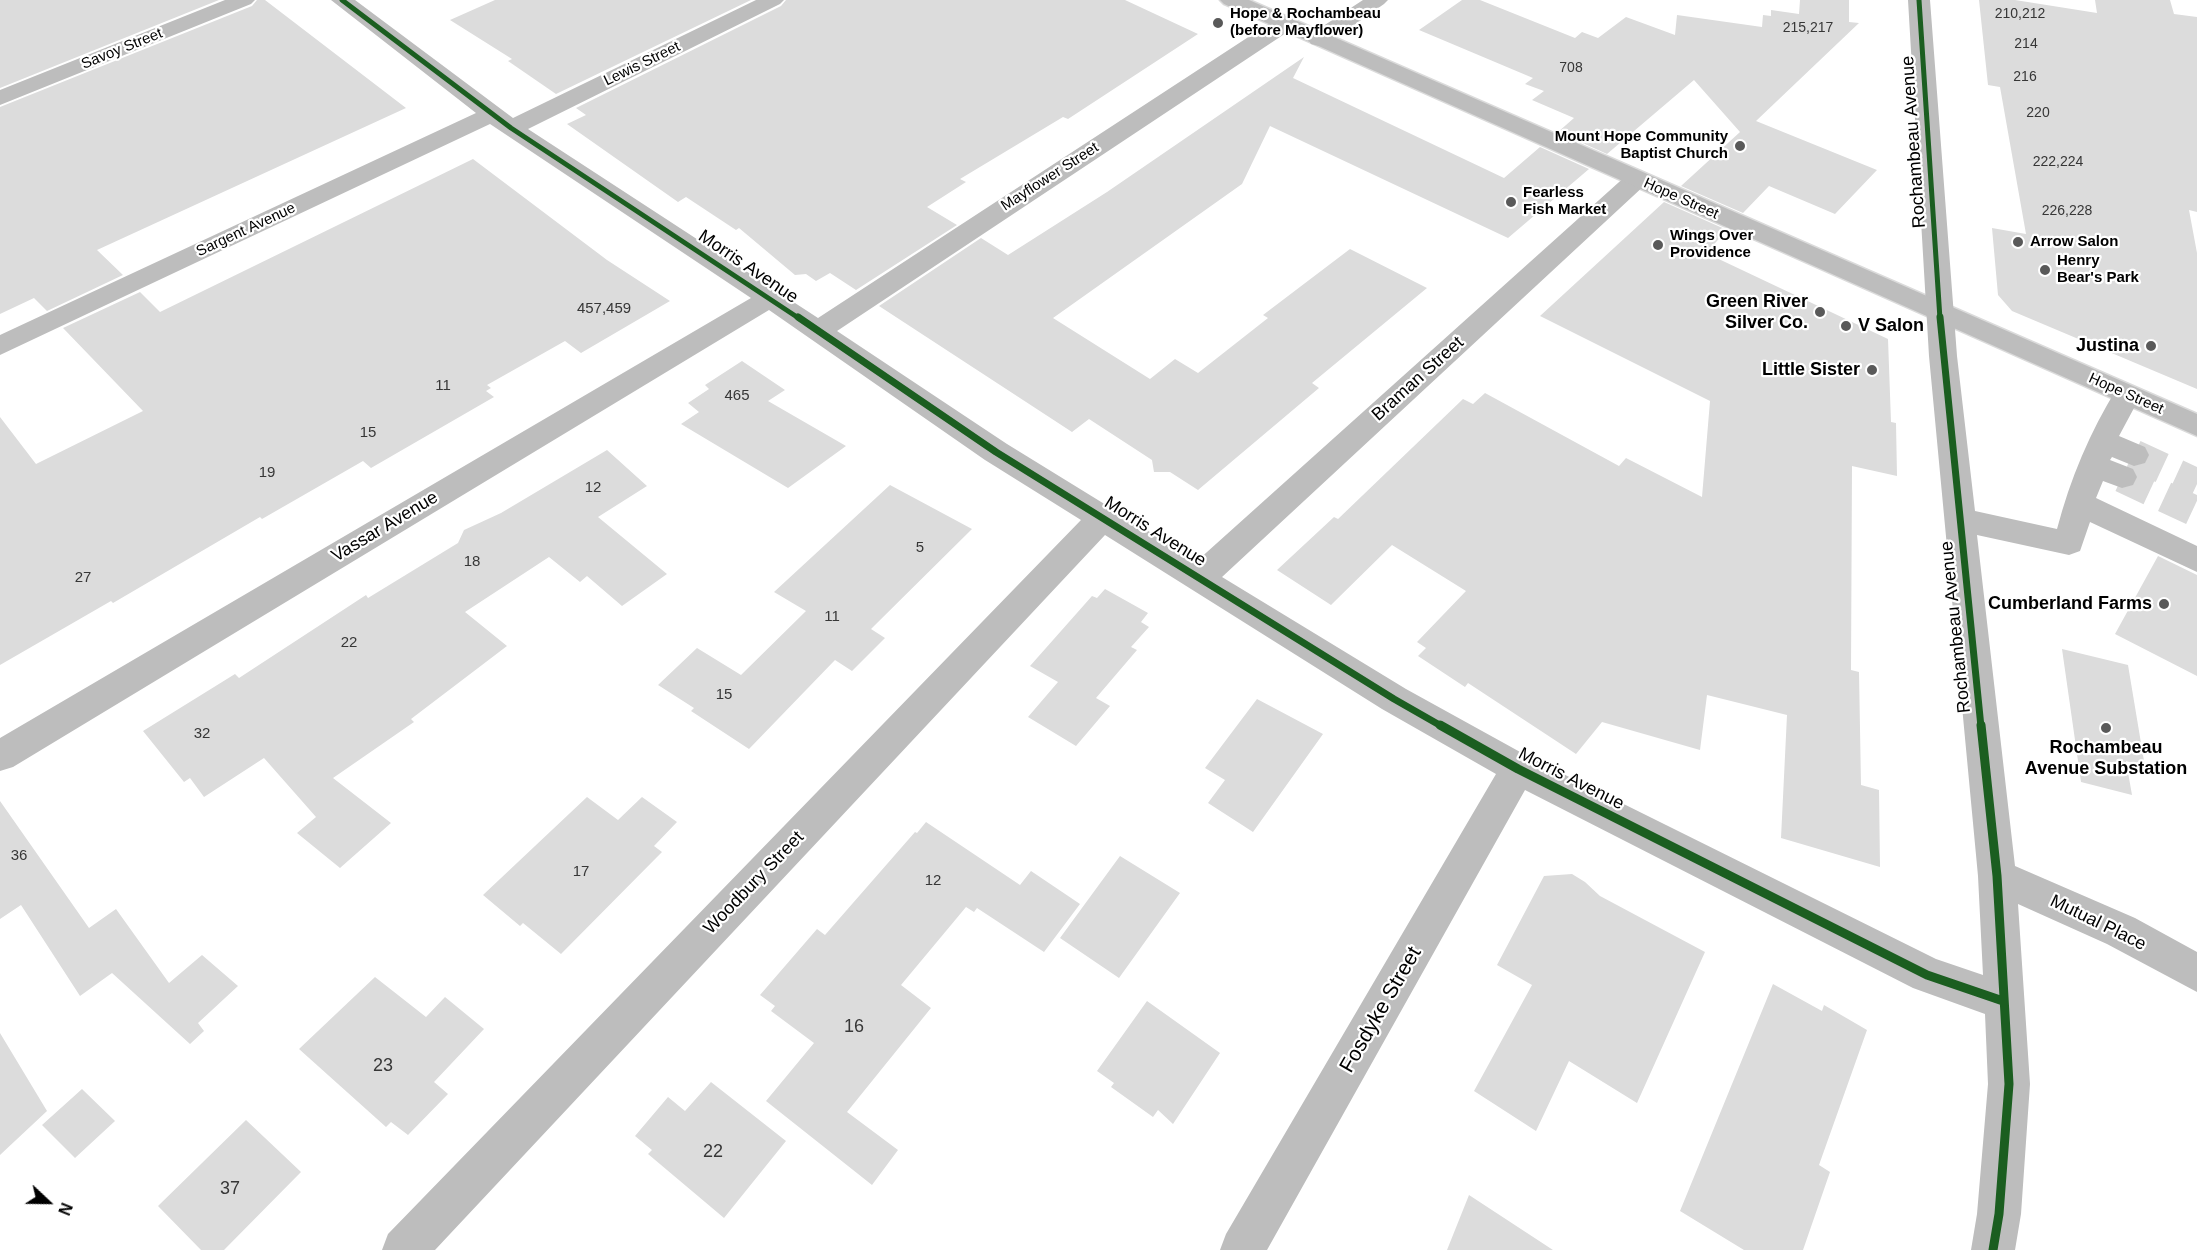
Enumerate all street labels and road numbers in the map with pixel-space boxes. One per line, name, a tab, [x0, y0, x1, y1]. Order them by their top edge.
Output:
street label: Savoy Street	[79, 25, 165, 73]
street label: Lewis Street	[601, 38, 683, 90]
street label: Rochambeau Avenue	[1897, 55, 1931, 229]
street label: Mayflower Street	[998, 139, 1102, 215]
street label: Hope Street	[1641, 174, 1721, 224]
street label: Sargent Avenue	[194, 199, 298, 261]
street label: Morris Avenue	[694, 226, 802, 308]
street label: Braman Street	[1368, 332, 1468, 426]
street label: Hope Street	[2086, 369, 2166, 419]
street label: Vassar Avenue	[328, 487, 442, 567]
street label: Morris Avenue	[1100, 492, 1210, 572]
street label: Rochambeau Avenue	[1936, 540, 1976, 714]
street label: Morris Avenue	[1515, 743, 1627, 815]
street label: Woodbury Street	[699, 827, 809, 939]
street label: Mutual Place	[2047, 890, 2149, 956]
street label: Fosdyke Street	[1335, 943, 1427, 1077]

